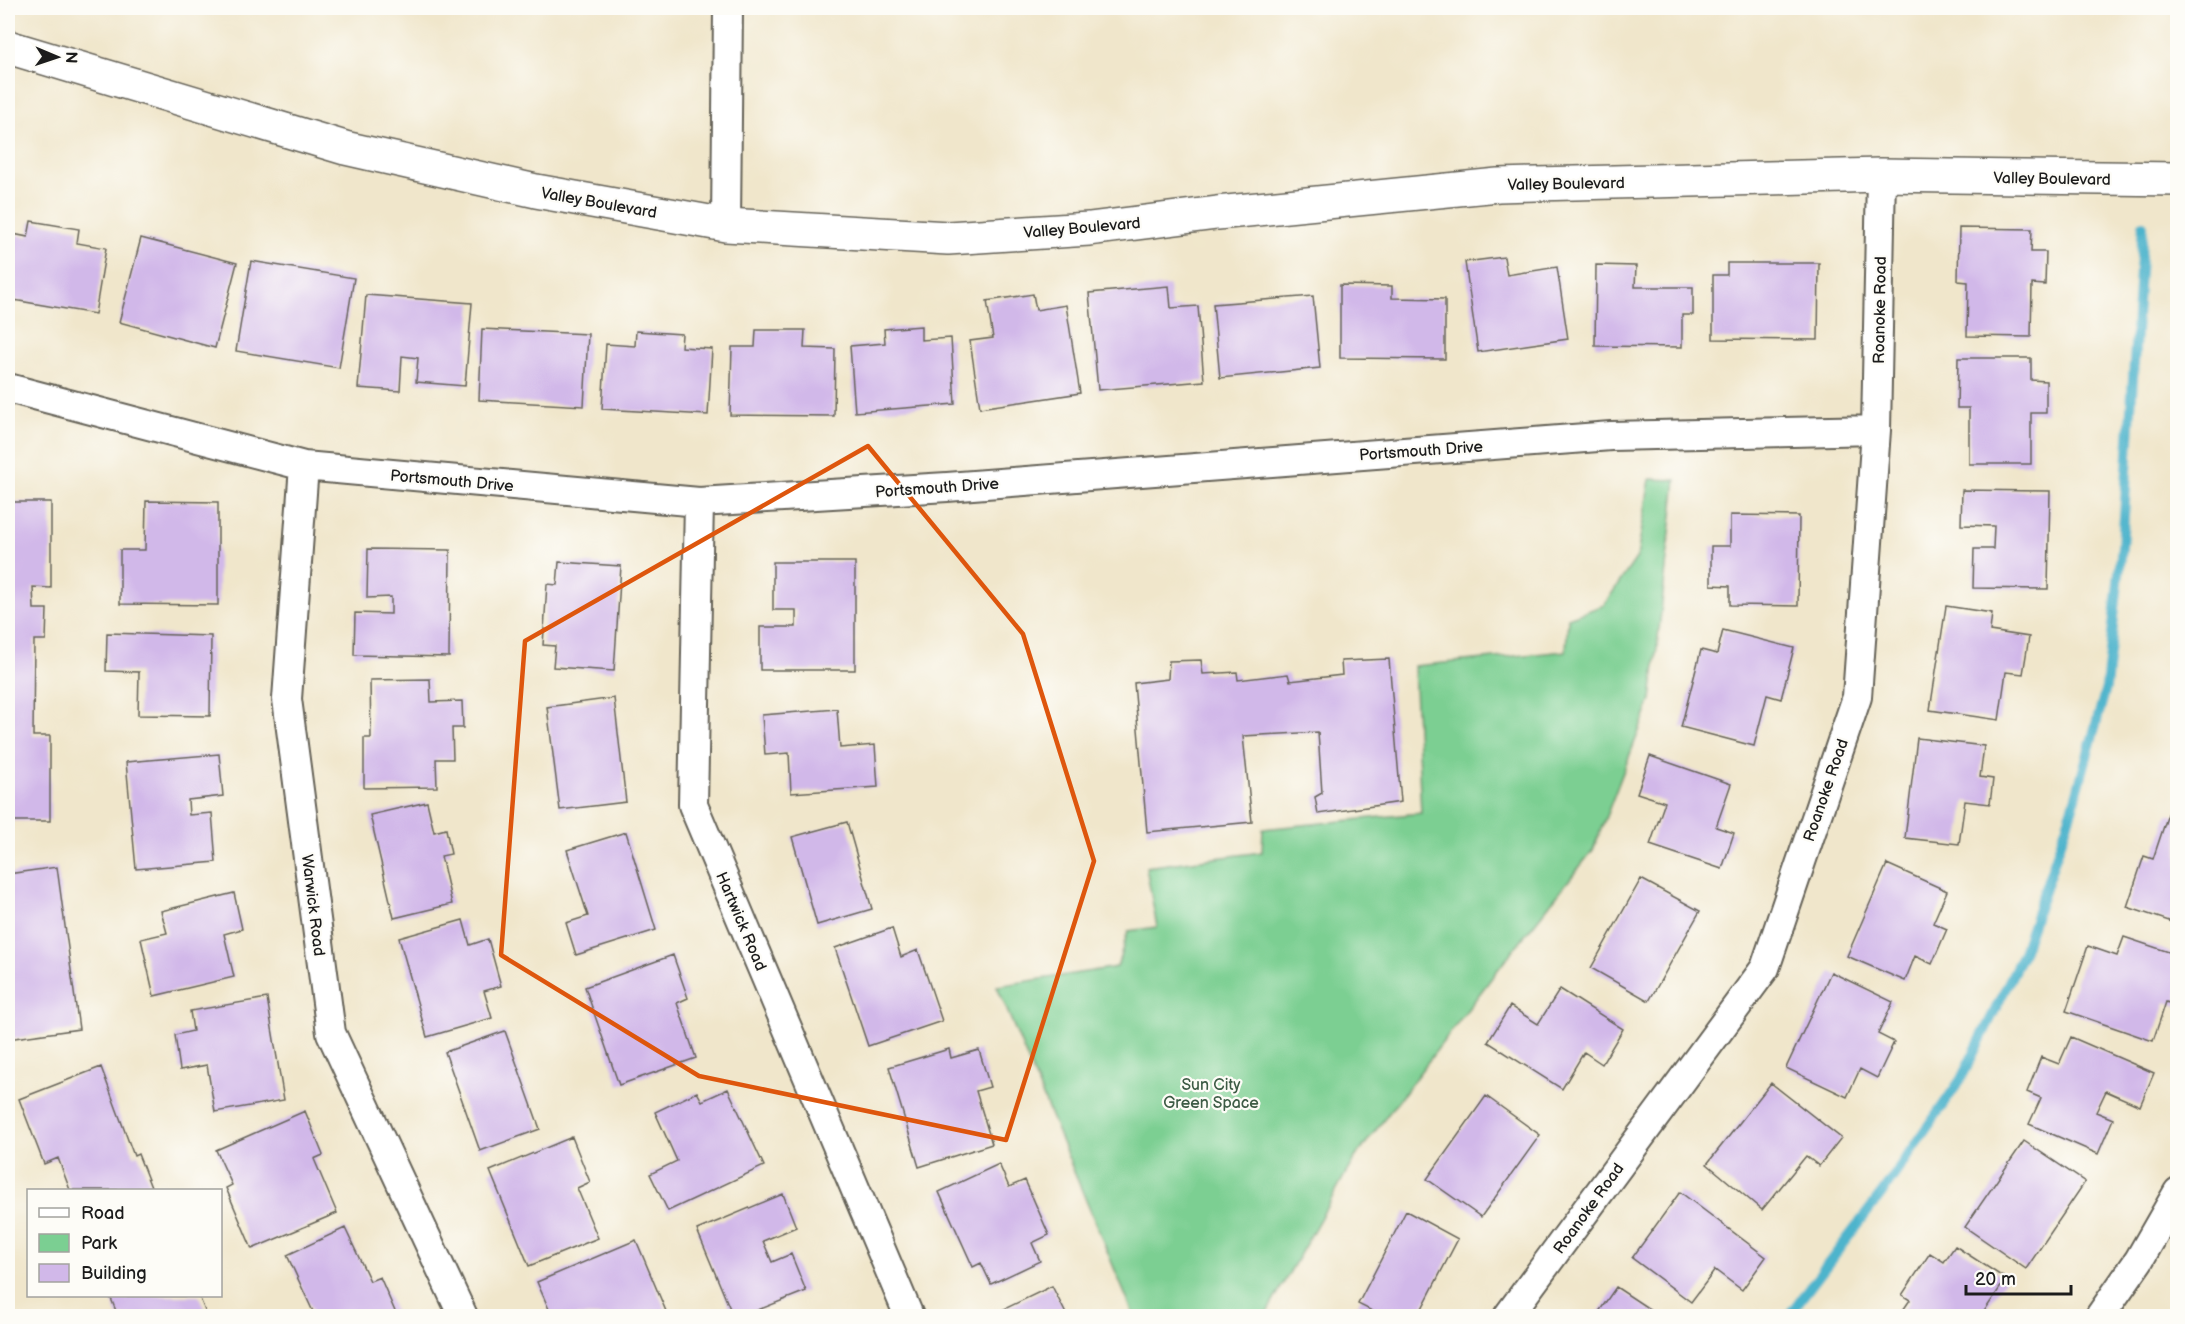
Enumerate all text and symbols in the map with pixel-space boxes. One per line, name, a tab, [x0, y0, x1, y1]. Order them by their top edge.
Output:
north arrow	[27, 27, 87, 87]
text: N	[61, 51, 80, 64]
street label: Valley Boulevard	[1993, 169, 2111, 190]
street label: Valley Boulevard	[1507, 174, 1625, 195]
street label: Valley Boulevard	[539, 184, 658, 223]
street label: Valley Boulevard	[1023, 214, 1141, 243]
street label: Roanoke Road	[1870, 256, 1891, 364]
street label: Portsmouth Drive	[1359, 438, 1484, 465]
street label: Portsmouth Drive	[389, 467, 515, 496]
street label: Portsmouth Drive	[875, 475, 1000, 502]
street label: Roanoke Road	[1800, 736, 1853, 844]
street label: Warwick Road	[297, 853, 328, 957]
street label: Hartwick Road	[711, 869, 770, 974]
park label: Sun City Green Space	[1163, 1076, 1259, 1113]
street label: Roanoke Road	[1550, 1160, 1629, 1258]
legend	[27, 1189, 222, 1297]
text: Road	[81, 1203, 125, 1224]
text: Park	[81, 1233, 117, 1254]
scale bar	[1966, 1258, 2071, 1296]
text: Building	[81, 1263, 147, 1284]
text: 20 m	[1975, 1269, 2016, 1290]

